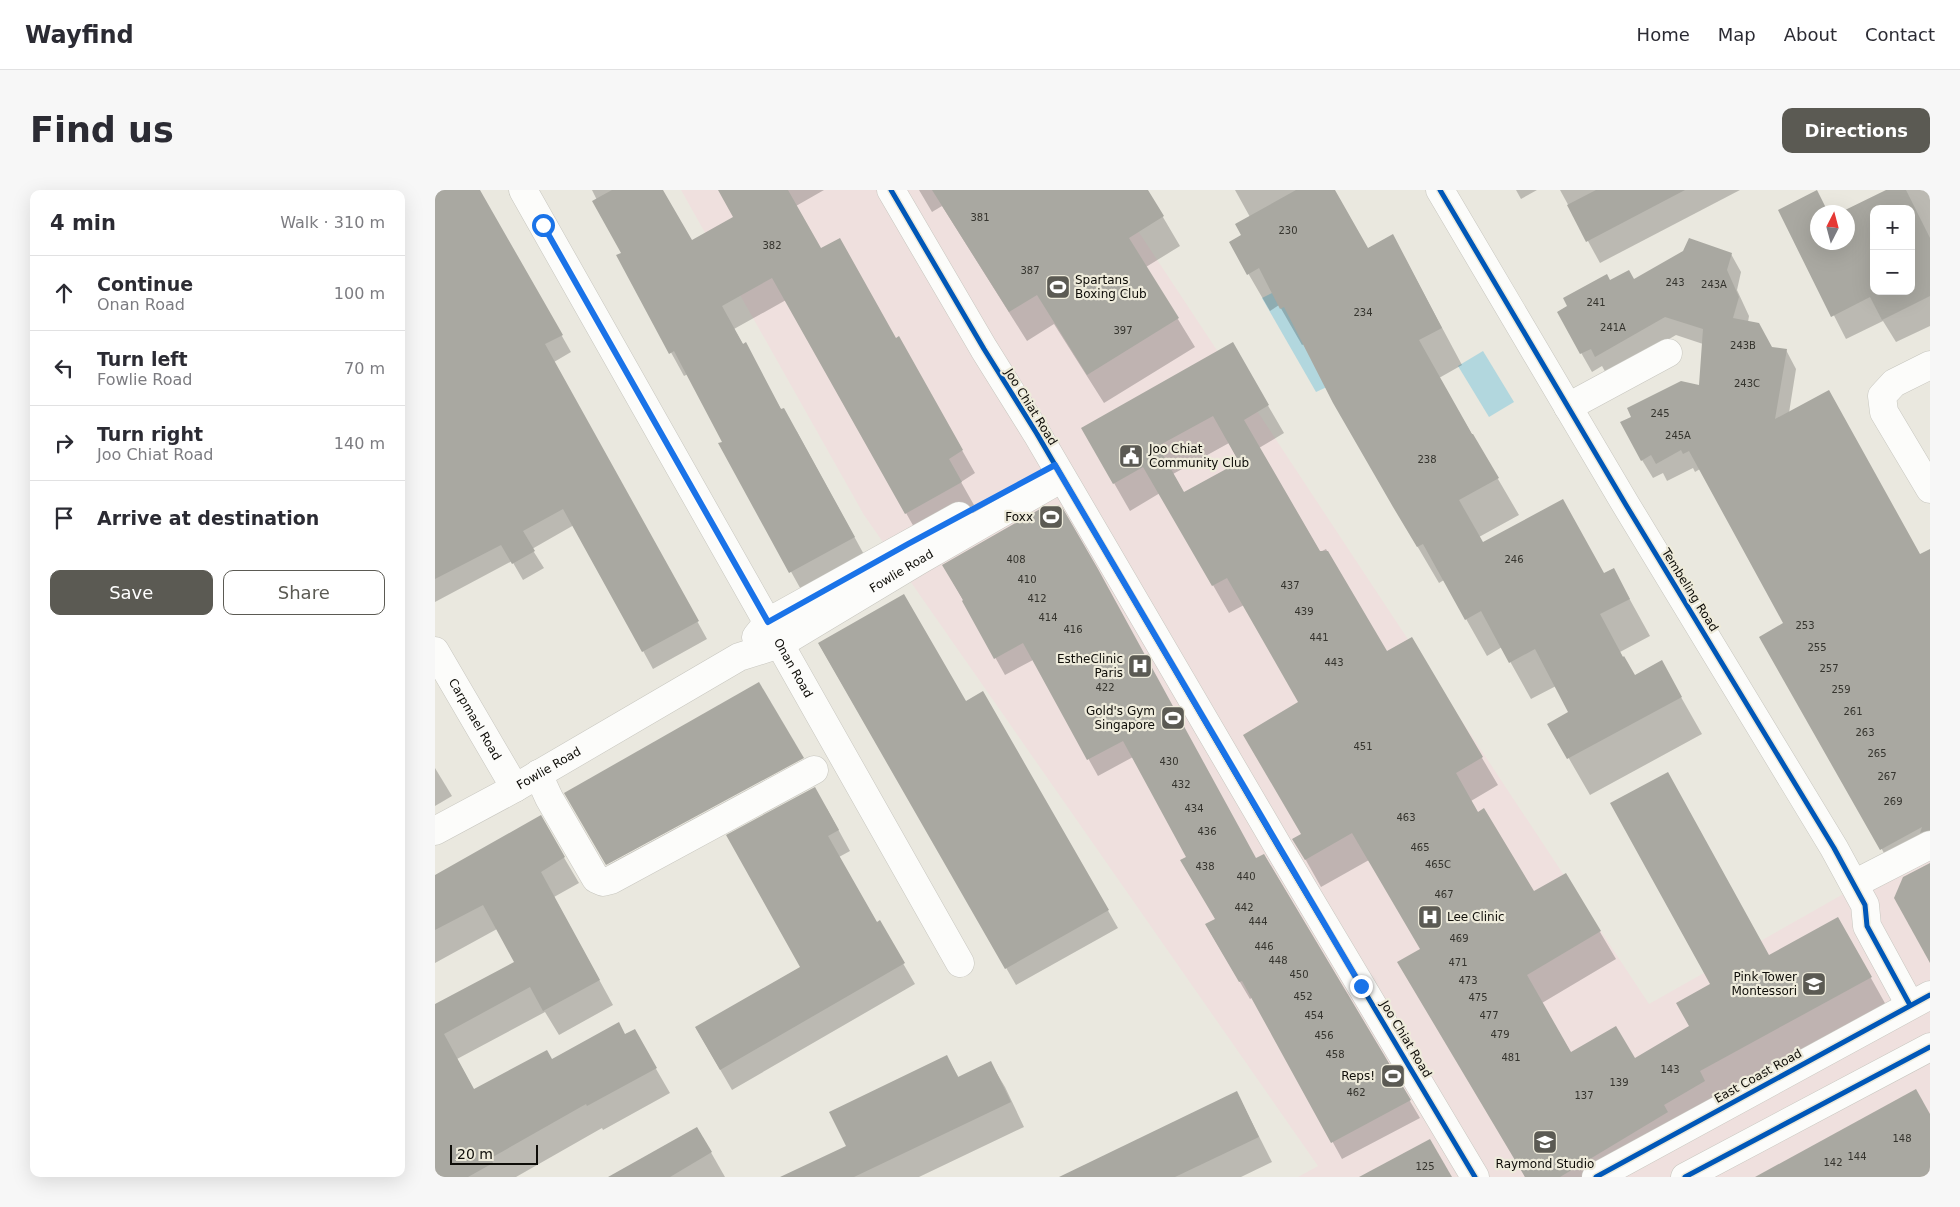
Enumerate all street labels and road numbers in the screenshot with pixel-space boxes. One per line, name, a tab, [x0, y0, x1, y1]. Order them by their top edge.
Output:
street label: Joo Chiat Road	[1001, 365, 1060, 448]
street label: Tembeling Road	[1658, 545, 1721, 634]
street label: Fowlie Road	[867, 547, 936, 595]
street label: Onan Road	[771, 636, 816, 700]
street label: Carpmael Road	[446, 676, 504, 763]
street label: Fowlie Road	[514, 744, 583, 792]
street label: Joo Chiat Road	[1377, 997, 1434, 1080]
street label: East Coast Road	[1712, 1046, 1804, 1106]

